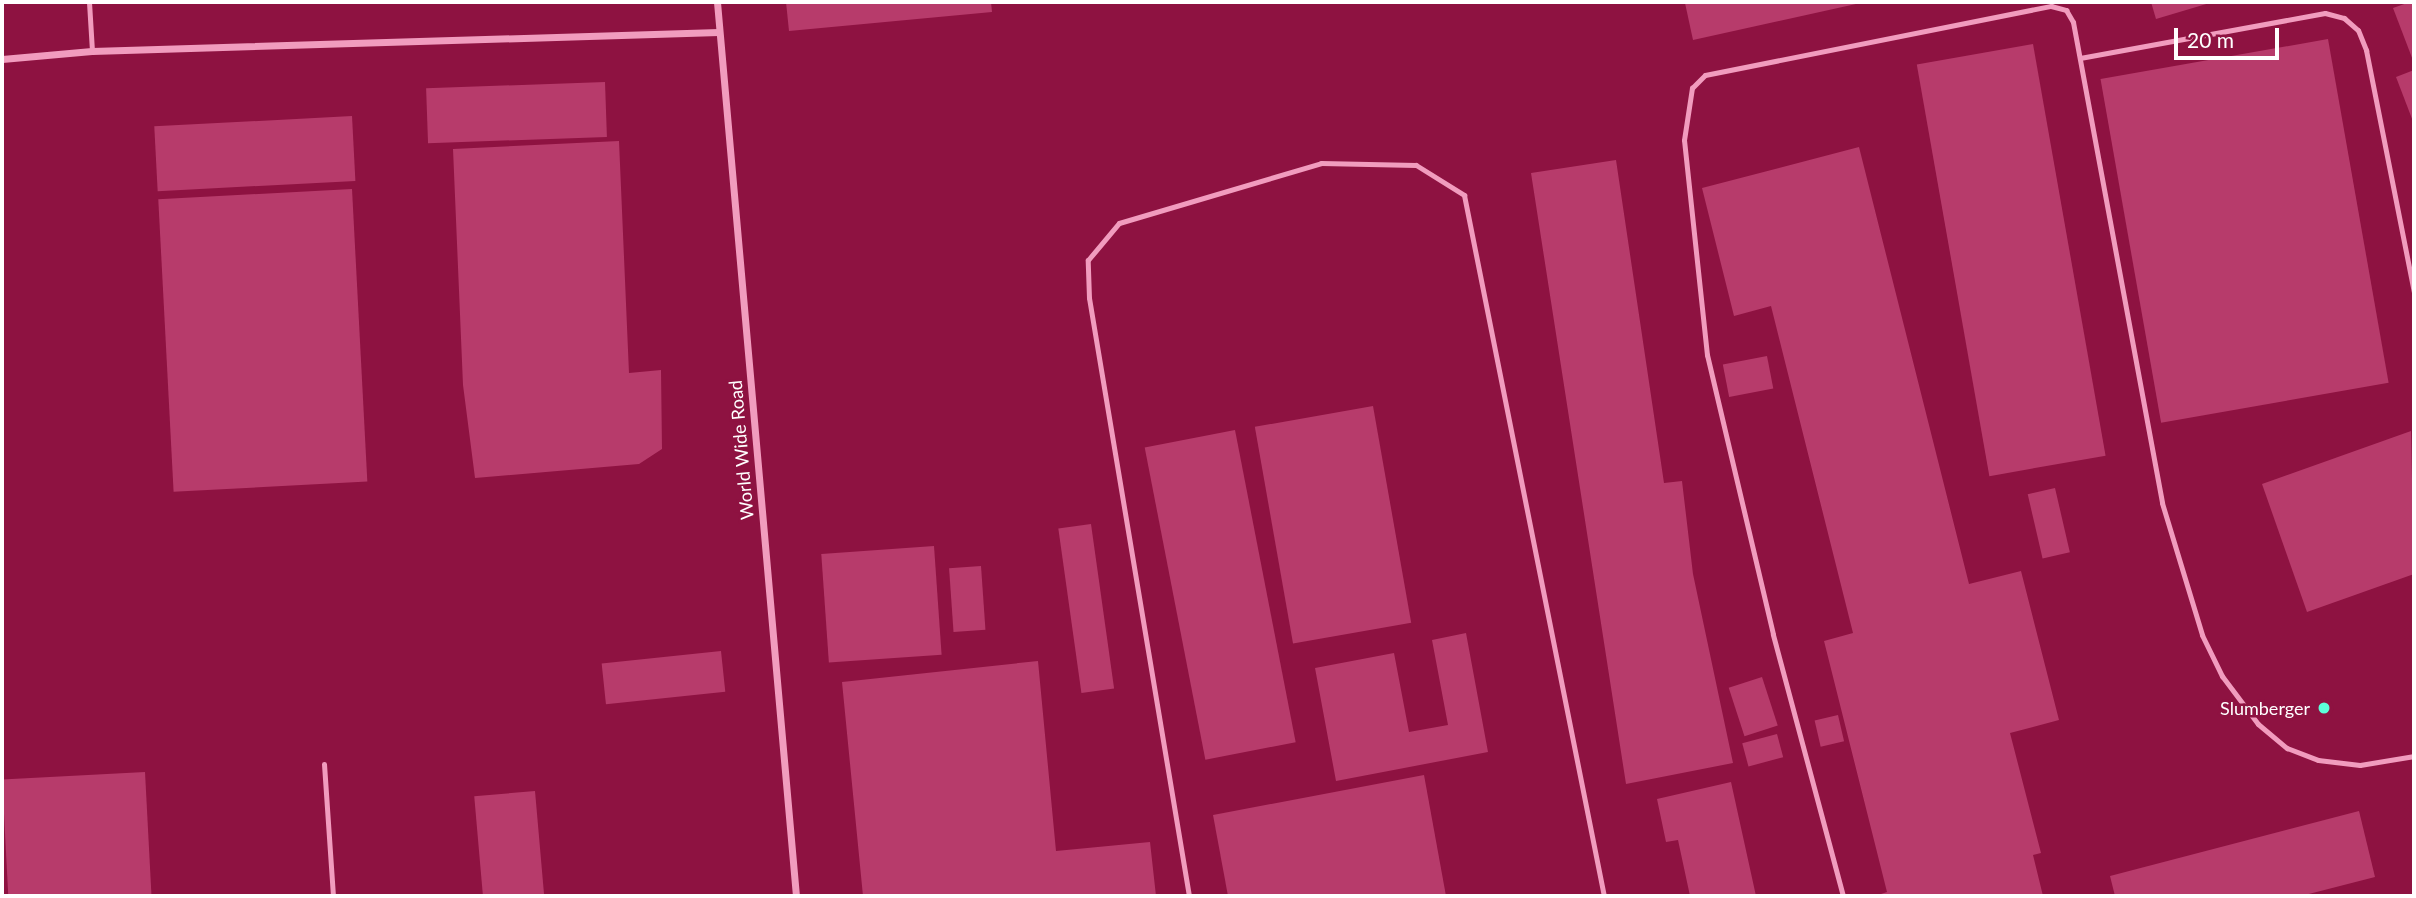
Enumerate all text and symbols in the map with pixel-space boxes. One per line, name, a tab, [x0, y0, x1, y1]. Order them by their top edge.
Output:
scale bar	[2178, 14, 2283, 58]
text: 20 m	[2187, 27, 2234, 52]
street label: World Wide Road	[724, 379, 758, 521]
place label: Slumberger	[2220, 697, 2310, 719]
marker: Slumberger	[2316, 700, 2332, 716]

